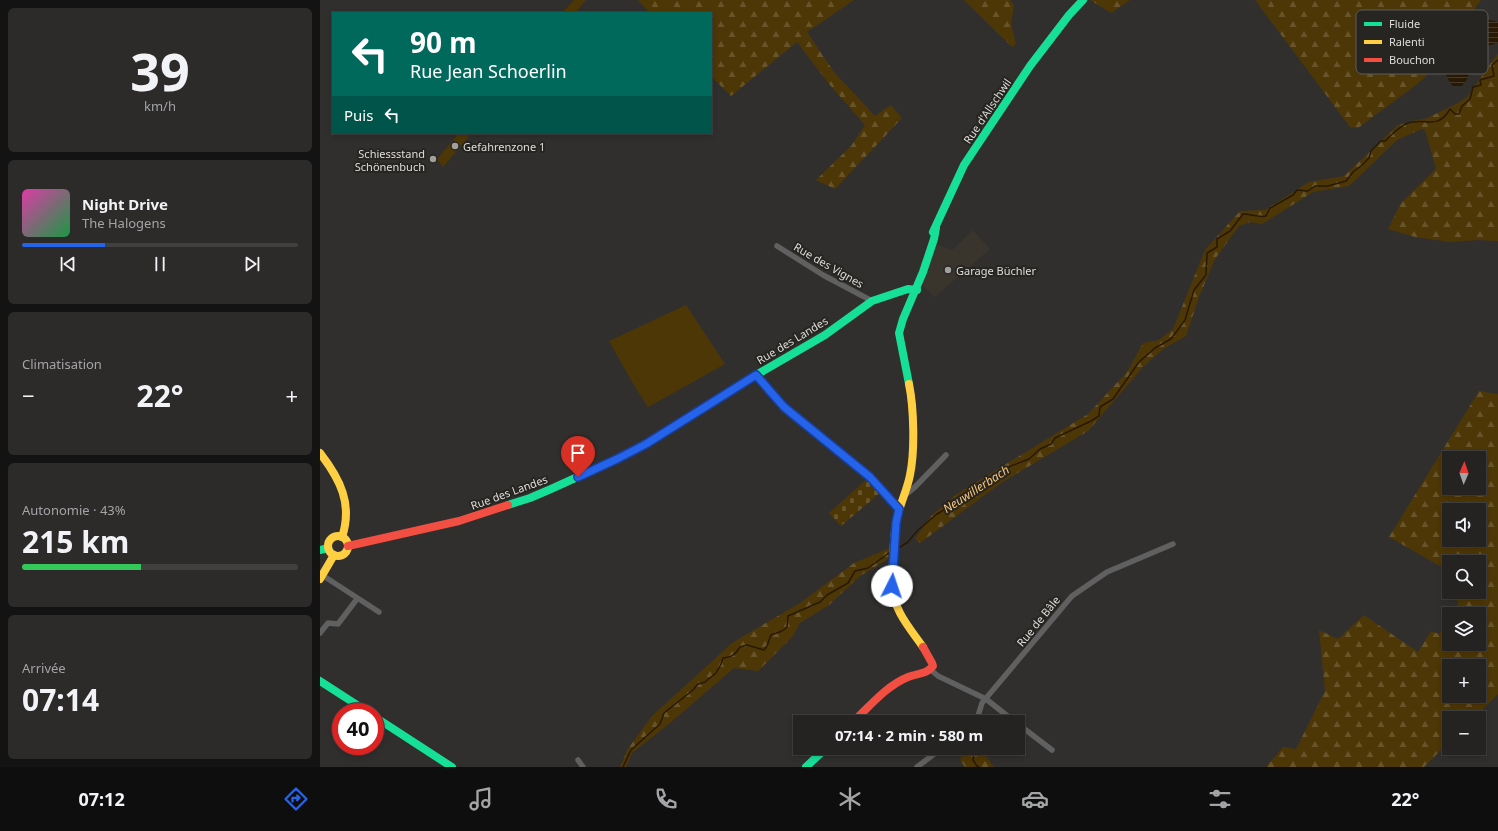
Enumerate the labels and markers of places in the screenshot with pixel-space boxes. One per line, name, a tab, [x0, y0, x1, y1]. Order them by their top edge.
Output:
place label: Gefahrenzone 1	[463, 139, 545, 154]
marker: Gefahrenzone 1	[450, 141, 460, 151]
place label: Schiessstand Schönenbuch	[355, 146, 425, 174]
marker: Schiessstand Schönenbuch	[428, 154, 438, 164]
place label: Garage Büchler	[956, 263, 1037, 278]
marker: Garage Büchler	[943, 265, 953, 275]
pin	[561, 436, 595, 477]

